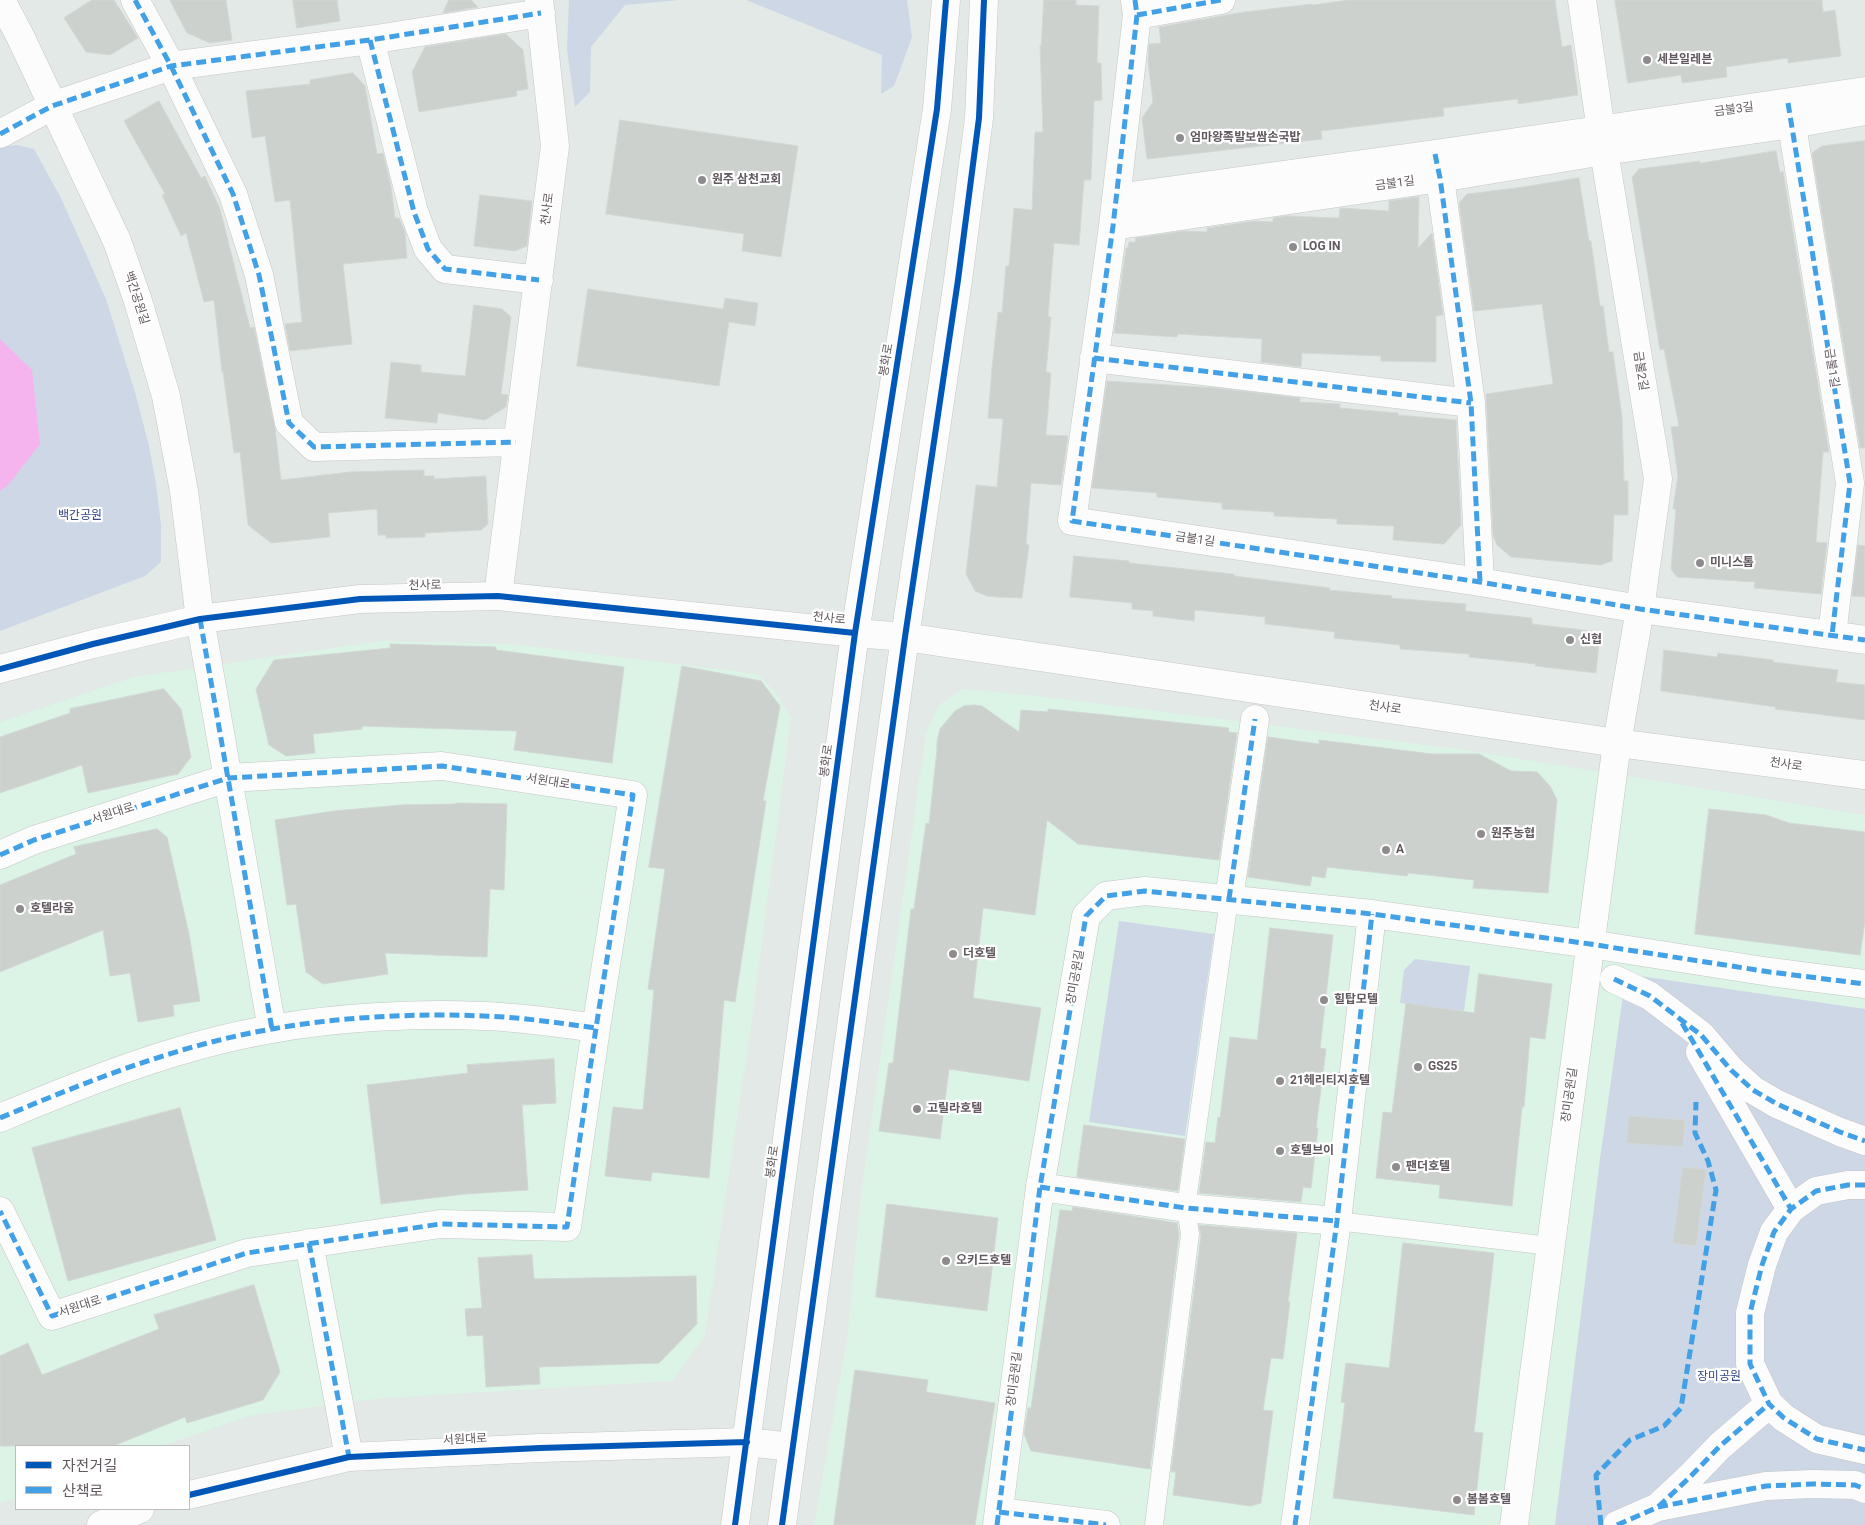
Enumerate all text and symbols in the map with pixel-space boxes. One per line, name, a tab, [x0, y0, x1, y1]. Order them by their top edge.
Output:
place label: 세븐일레븐	[1657, 53, 1712, 67]
marker: 세븐일레븐	[1641, 54, 1653, 66]
street label: 금불3길	[1713, 100, 1755, 120]
place label: 엄마왕족발보쌈손국밥	[1190, 131, 1300, 145]
marker: 엄마왕족발보쌈손국밥	[1174, 132, 1186, 144]
place label: 원주 삼천교회	[712, 173, 781, 187]
marker: 원주 삼천교회	[696, 174, 708, 186]
street label: 금불1길	[1374, 174, 1416, 194]
street label: 천사로	[539, 192, 557, 226]
place label: LOG IN	[1303, 240, 1341, 254]
marker: LOG IN	[1287, 241, 1299, 253]
street label: 백간공원길	[121, 270, 151, 326]
street label: 봉화로	[877, 343, 897, 377]
street label: 금불1길	[1821, 347, 1841, 389]
street label: 금불2길	[1630, 350, 1650, 392]
park label: 백간공원	[58, 509, 102, 523]
street label: 금불1길	[1174, 530, 1216, 550]
place label: 미니스톱	[1710, 556, 1754, 570]
marker: 미니스톱	[1694, 557, 1706, 569]
street label: 천사로	[408, 579, 442, 593]
street label: 천사로	[812, 610, 846, 628]
place label: 신협	[1580, 633, 1602, 647]
marker: 신협	[1564, 634, 1576, 646]
street label: 천사로	[1368, 699, 1402, 717]
street label: 봉화로	[818, 744, 836, 778]
street label: 천사로	[1769, 756, 1803, 774]
street label: 서원대로	[525, 771, 571, 793]
street label: 서원대로	[90, 800, 136, 828]
place label: 원주농협	[1491, 827, 1535, 841]
marker: 원주농협	[1475, 828, 1487, 840]
place label: A	[1396, 843, 1404, 857]
marker: A	[1380, 844, 1392, 856]
place label: 호텔라움	[30, 902, 74, 916]
marker: 호텔라움	[14, 903, 26, 915]
place label: 더호텔	[963, 947, 996, 961]
marker: 더호텔	[947, 948, 959, 960]
street label: 장미공원길	[1064, 949, 1088, 1005]
place label: 힐탑모텔	[1334, 993, 1378, 1007]
marker: 힐탑모텔	[1318, 994, 1330, 1006]
place label: GS25	[1428, 1060, 1457, 1074]
marker: GS25	[1412, 1061, 1424, 1073]
street label: 장미공원길	[1559, 1067, 1581, 1123]
place label: 21헤리티지호텔	[1290, 1074, 1370, 1088]
marker: 21헤리티지호텔	[1274, 1075, 1286, 1087]
place label: 고릴라호텔	[927, 1102, 982, 1116]
marker: 고릴라호텔	[911, 1103, 923, 1115]
place label: 호텔브이	[1290, 1144, 1334, 1158]
street label: 봉화로	[764, 1145, 782, 1179]
marker: 호텔브이	[1274, 1145, 1286, 1157]
place label: 팬더호텔	[1406, 1160, 1450, 1174]
marker: 팬더호텔	[1390, 1161, 1402, 1173]
place label: 오키드호텔	[956, 1254, 1011, 1268]
marker: 오키드호텔	[940, 1255, 952, 1267]
street label: 서원대로	[57, 1293, 103, 1321]
street label: 장미공원길	[1004, 1351, 1026, 1407]
park label: 장미공원	[1697, 1370, 1741, 1384]
street label: 서원대로	[443, 1432, 487, 1448]
legend	[15, 1445, 190, 1510]
text: 자전거길	[62, 1457, 117, 1475]
text: 산책로	[62, 1482, 103, 1500]
place label: 봄봄호텔	[1467, 1493, 1511, 1507]
marker: 봄봄호텔	[1451, 1494, 1463, 1506]

